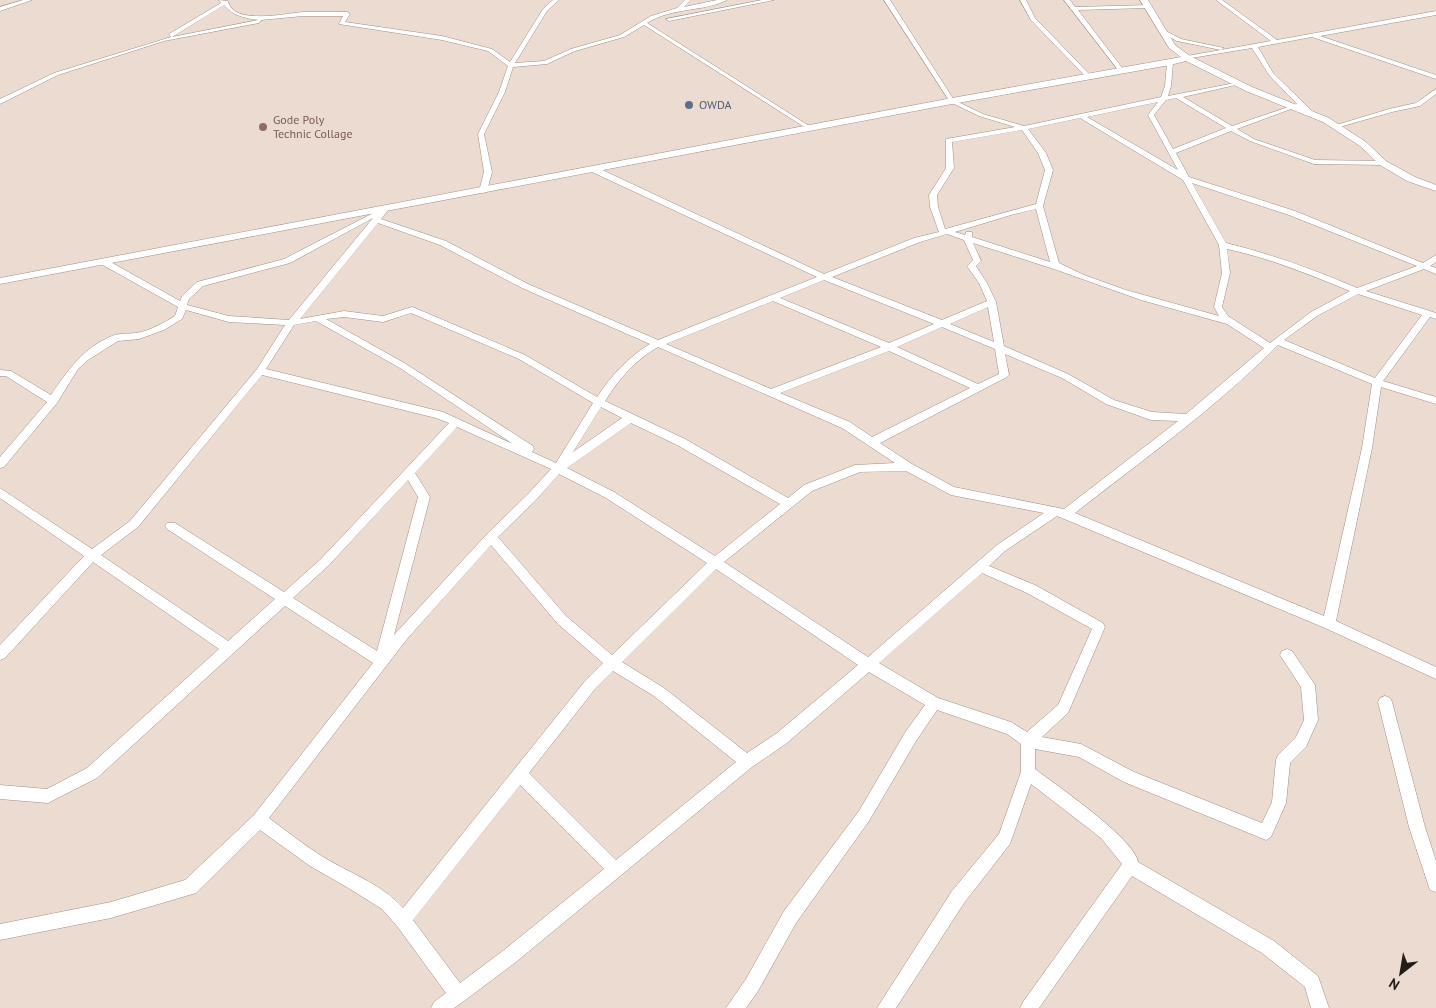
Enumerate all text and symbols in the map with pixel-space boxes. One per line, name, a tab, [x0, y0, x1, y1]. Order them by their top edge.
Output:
place label: OWDA	[699, 97, 731, 112]
marker: OWDA	[683, 99, 695, 111]
place label: Gode Poly Technic Collage	[273, 112, 353, 141]
marker: Gode Poly Technic Collage	[257, 121, 269, 133]
north arrow	[1376, 948, 1426, 998]
text: N	[1386, 974, 1403, 994]

